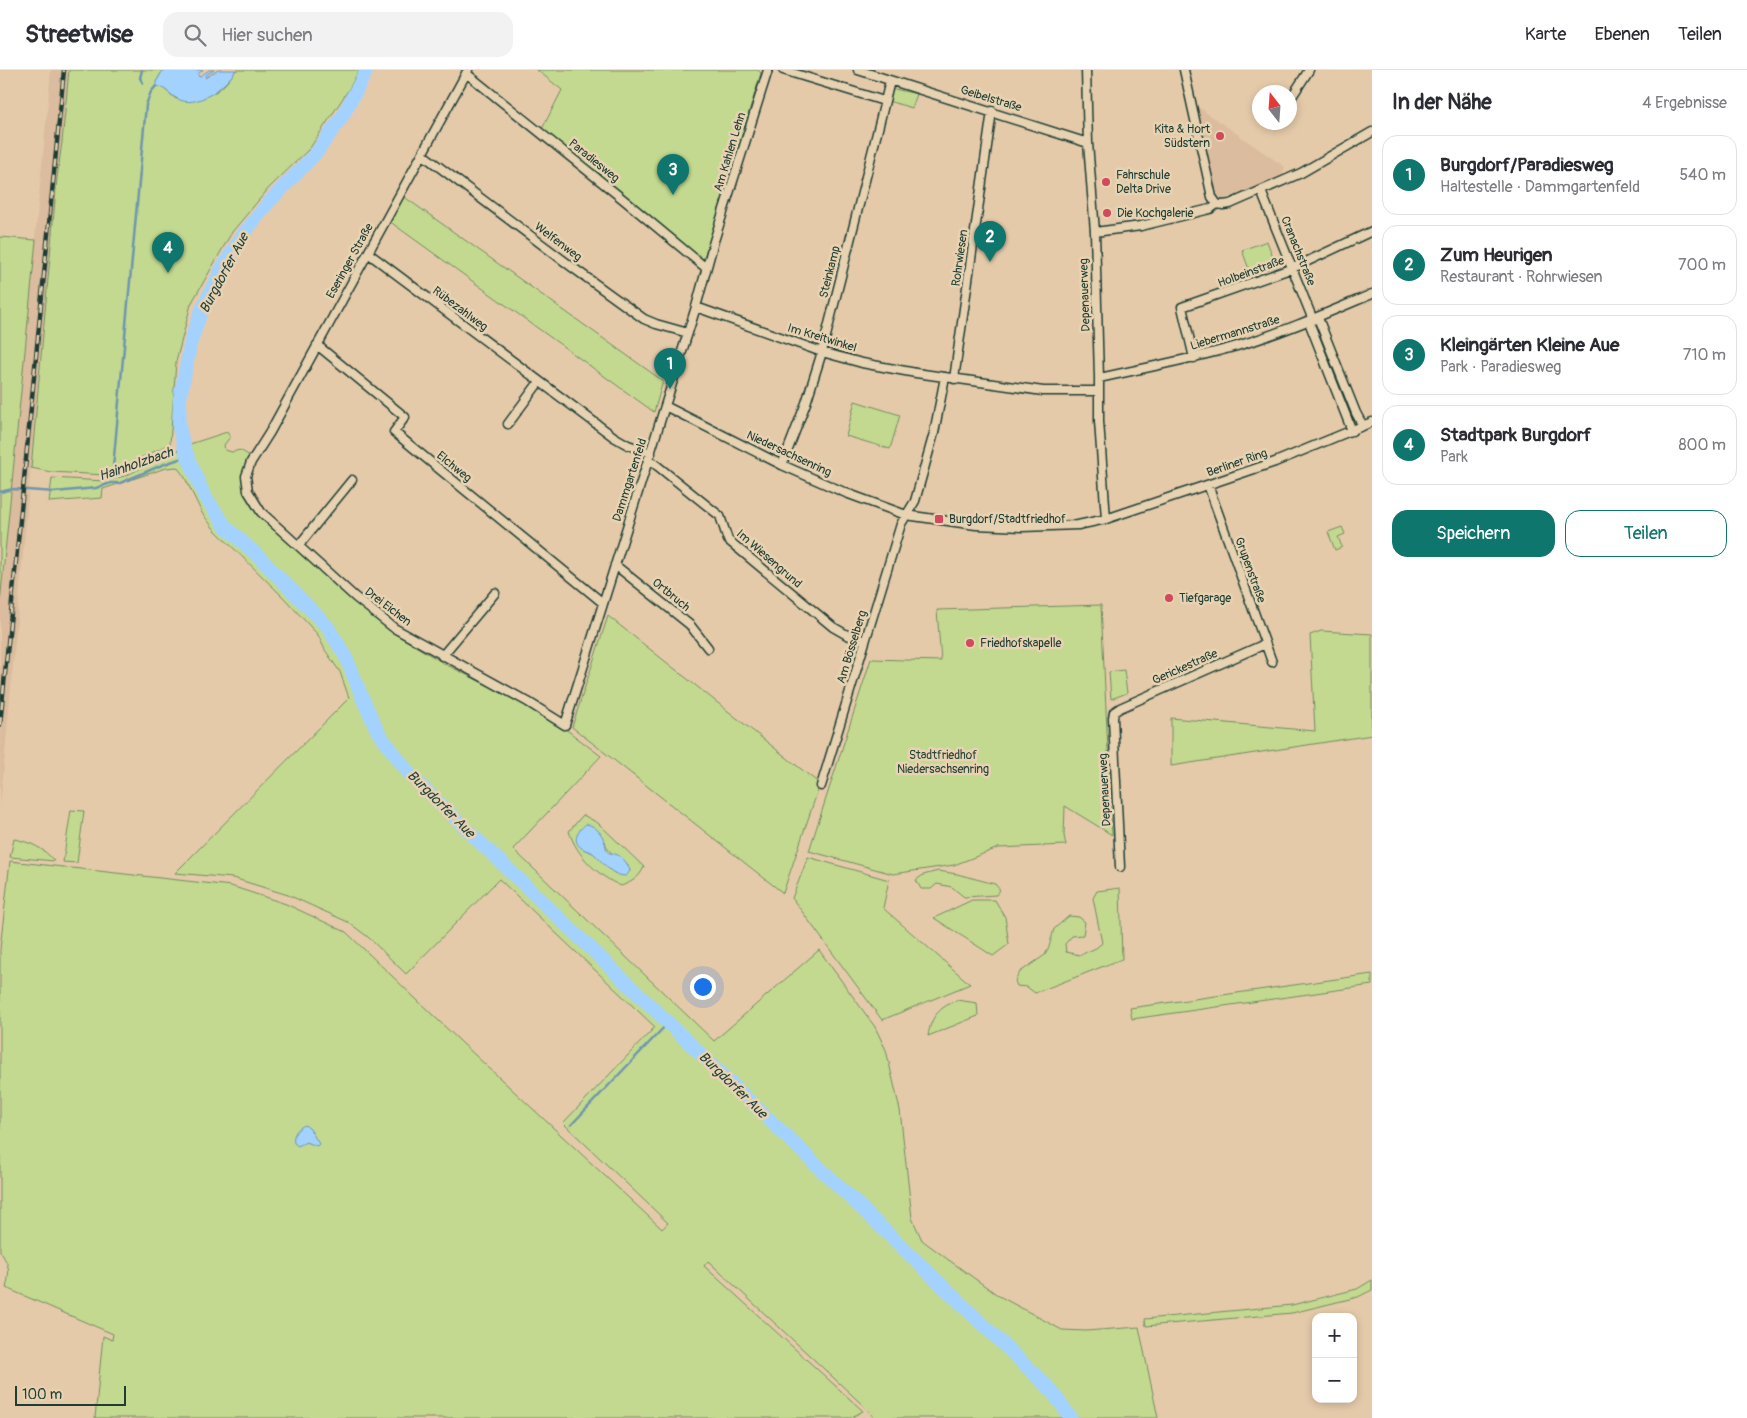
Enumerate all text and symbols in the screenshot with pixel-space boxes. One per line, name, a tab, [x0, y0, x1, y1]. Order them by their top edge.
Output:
search box	[163, 12, 513, 57]
text: Streetwise	[25, 20, 133, 49]
icon: search	[181, 21, 209, 49]
text: Hier suchen	[221, 23, 313, 47]
text: Karte	[1525, 23, 1566, 46]
text: Ebenen	[1594, 23, 1650, 46]
text: Teilen	[1678, 23, 1722, 46]
street label: Geibelstraße	[959, 83, 1023, 115]
north arrow	[1252, 85, 1297, 130]
text: In der Nähe	[1392, 89, 1492, 116]
text: 4 Ergebnisse	[1642, 93, 1727, 113]
street label: Am Kahlen Lehn	[711, 110, 749, 194]
place label: Kita & Hort Südstern	[1154, 122, 1210, 151]
marker: Kita & Hort Südstern	[1214, 130, 1226, 142]
street label: Paradiesweg	[566, 136, 622, 186]
text: Burgdorf/Paradiesweg	[1440, 153, 1614, 177]
pin: 3	[657, 154, 689, 195]
text: 1	[1406, 165, 1412, 185]
text: 540 m	[1679, 165, 1726, 185]
place label: Fahrschule Delta Drive	[1116, 168, 1171, 197]
marker: Fahrschule Delta Drive	[1100, 176, 1112, 188]
text: Haltestelle · Dammgartenfeld	[1440, 177, 1640, 197]
place label: Die Kochgalerie	[1117, 206, 1193, 221]
marker: Die Kochgalerie	[1101, 207, 1113, 219]
street label: Cranachstraße	[1277, 214, 1319, 288]
street label: Welfenweg	[531, 219, 585, 265]
street label: Eseringer Straße	[323, 221, 377, 301]
pin: 2	[974, 221, 1006, 262]
water label: Burgdorfer Aue	[196, 228, 253, 316]
street label: Rohrwiesen	[949, 228, 971, 287]
pin: 4	[152, 232, 184, 273]
text: Zum Heurigen	[1440, 243, 1553, 267]
street label: Steinkamp	[816, 244, 844, 300]
street label: Holbeinstraße	[1216, 253, 1286, 291]
text: 2	[1405, 255, 1413, 275]
text: 700 m	[1678, 255, 1726, 275]
street label: Depenauerweg	[1076, 258, 1094, 332]
text: Restaurant · Rohrwiesen	[1440, 267, 1602, 287]
street label: Rübezahlweg	[429, 283, 491, 335]
street label: Liebermannstraße	[1189, 312, 1282, 354]
street label: Im Kreitwinkel	[786, 320, 859, 356]
text: Kleingärten Kleine Aue	[1440, 333, 1619, 357]
text: 3	[1405, 345, 1413, 365]
text: 710 m	[1683, 345, 1726, 365]
pin: 1	[654, 348, 686, 389]
text: Park · Paradiesweg	[1440, 357, 1561, 377]
text: Stadtpark Burgdorf	[1440, 423, 1591, 447]
street label: Niedersachsenring	[744, 428, 834, 480]
text: 4	[1404, 435, 1414, 455]
text: 800 m	[1678, 435, 1726, 455]
street label: Dammgartenfeld	[610, 436, 651, 523]
water label: Hainholzbach	[97, 443, 177, 485]
street label: Berliner Ring	[1205, 446, 1269, 480]
text: Park	[1440, 447, 1468, 467]
street label: Elchweg	[433, 448, 475, 486]
button: Speichern	[1392, 510, 1555, 557]
button: Teilen	[1565, 510, 1727, 557]
place label: Burgdorf/Stadtfriedhof	[949, 512, 1066, 527]
marker: Burgdorf/Stadtfriedhof	[933, 513, 945, 525]
street label: Im Wiesengrund	[733, 527, 805, 592]
street label: Grupenstraße	[1231, 535, 1269, 605]
street label: Ortbruch	[649, 575, 693, 615]
street label: Drei Eichen	[362, 585, 415, 630]
place label: Tiefgarage	[1179, 591, 1231, 606]
marker: Tiefgarage	[1163, 592, 1175, 604]
street label: Am Bösselberg	[834, 609, 870, 685]
place label: Friedhofskapelle	[980, 636, 1062, 651]
marker: Friedhofskapelle	[964, 637, 976, 649]
street label: Gerickestraße	[1150, 646, 1220, 688]
park label: Stadtfriedhof Niedersachsenring	[897, 748, 989, 777]
street label: Depenauerweg	[1096, 753, 1114, 827]
water label: Burgdorfer Aue	[404, 767, 480, 843]
your location	[690, 974, 716, 1000]
water label: Burgdorfer Aue	[695, 1048, 772, 1123]
map controls	[1312, 1313, 1357, 1403]
button: +	[1312, 1313, 1357, 1358]
button: −	[1312, 1358, 1357, 1403]
scale bar	[15, 1383, 126, 1406]
text: 100 m	[22, 1386, 62, 1403]

